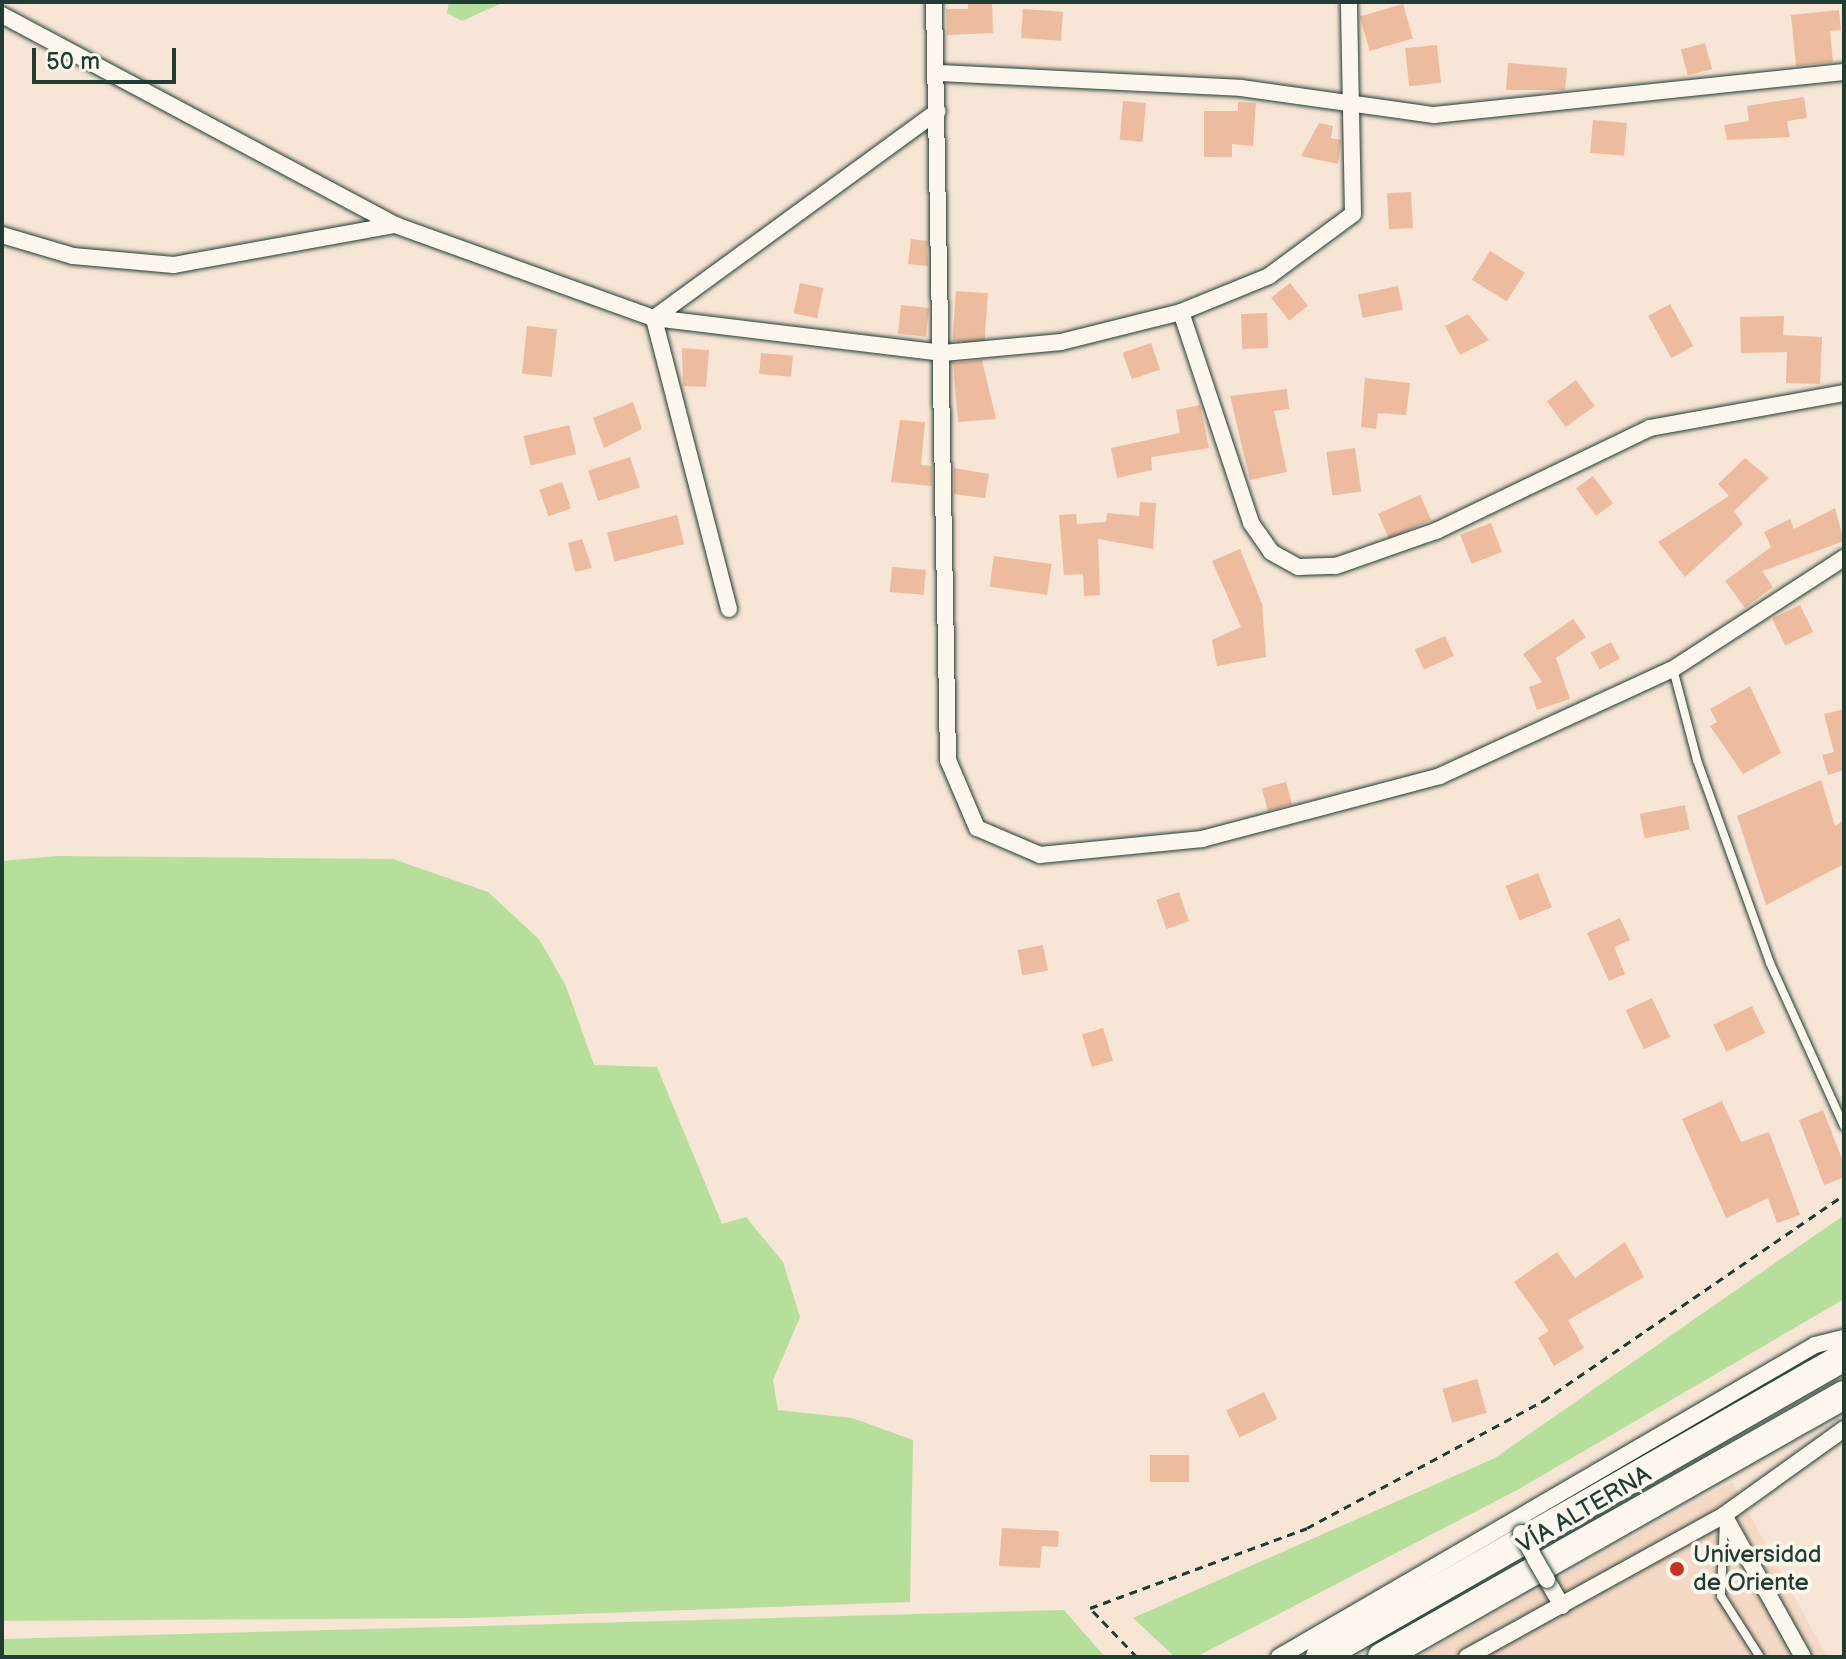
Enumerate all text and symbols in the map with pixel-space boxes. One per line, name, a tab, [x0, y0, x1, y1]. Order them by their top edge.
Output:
scale bar	[36, 32, 180, 82]
text: 50 m	[46, 47, 100, 76]
street label: VÍA ALTERNA	[1512, 1460, 1656, 1560]
place label: Universidad de Oriente	[1693, 1541, 1822, 1597]
marker: Universidad de Oriente	[1668, 1560, 1686, 1578]

